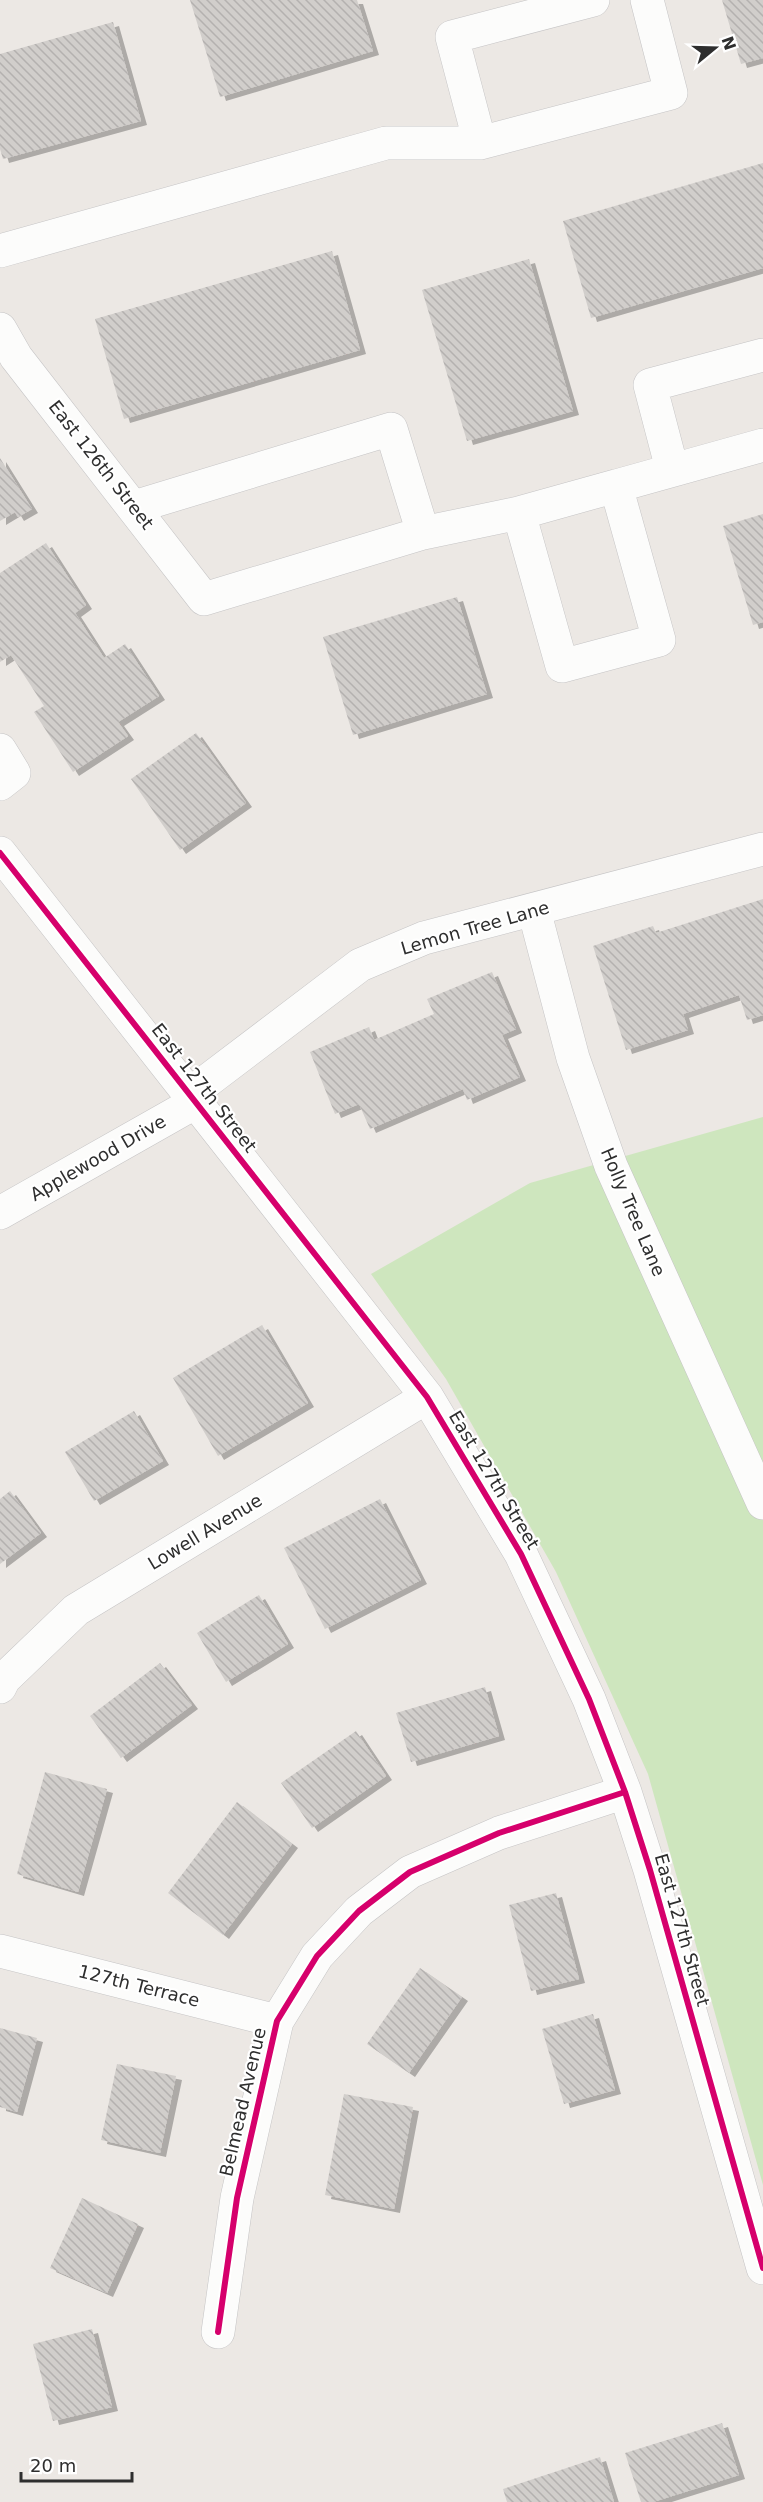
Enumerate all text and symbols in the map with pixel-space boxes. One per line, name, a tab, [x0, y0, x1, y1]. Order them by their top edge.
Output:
north arrow	[685, 18, 745, 78]
text: N	[718, 34, 740, 53]
street label: East 126th Street	[45, 396, 158, 533]
street label: Lemon Tree Lane	[398, 896, 551, 959]
street label: East 127th Street	[148, 1019, 261, 1156]
street label: Applewood Drive	[26, 1110, 169, 1205]
street label: Holly Tree Lane	[597, 1144, 670, 1279]
street label: East 127th Street	[445, 1407, 544, 1553]
street label: Lowell Avenue	[144, 1489, 265, 1574]
street label: East 127th Street	[651, 1851, 714, 2009]
street label: 127th Terrace	[76, 1960, 202, 2011]
street label: Belmead Avenue	[215, 2025, 270, 2178]
scale bar	[21, 2445, 132, 2483]
text: 20 m	[30, 2455, 76, 2476]

